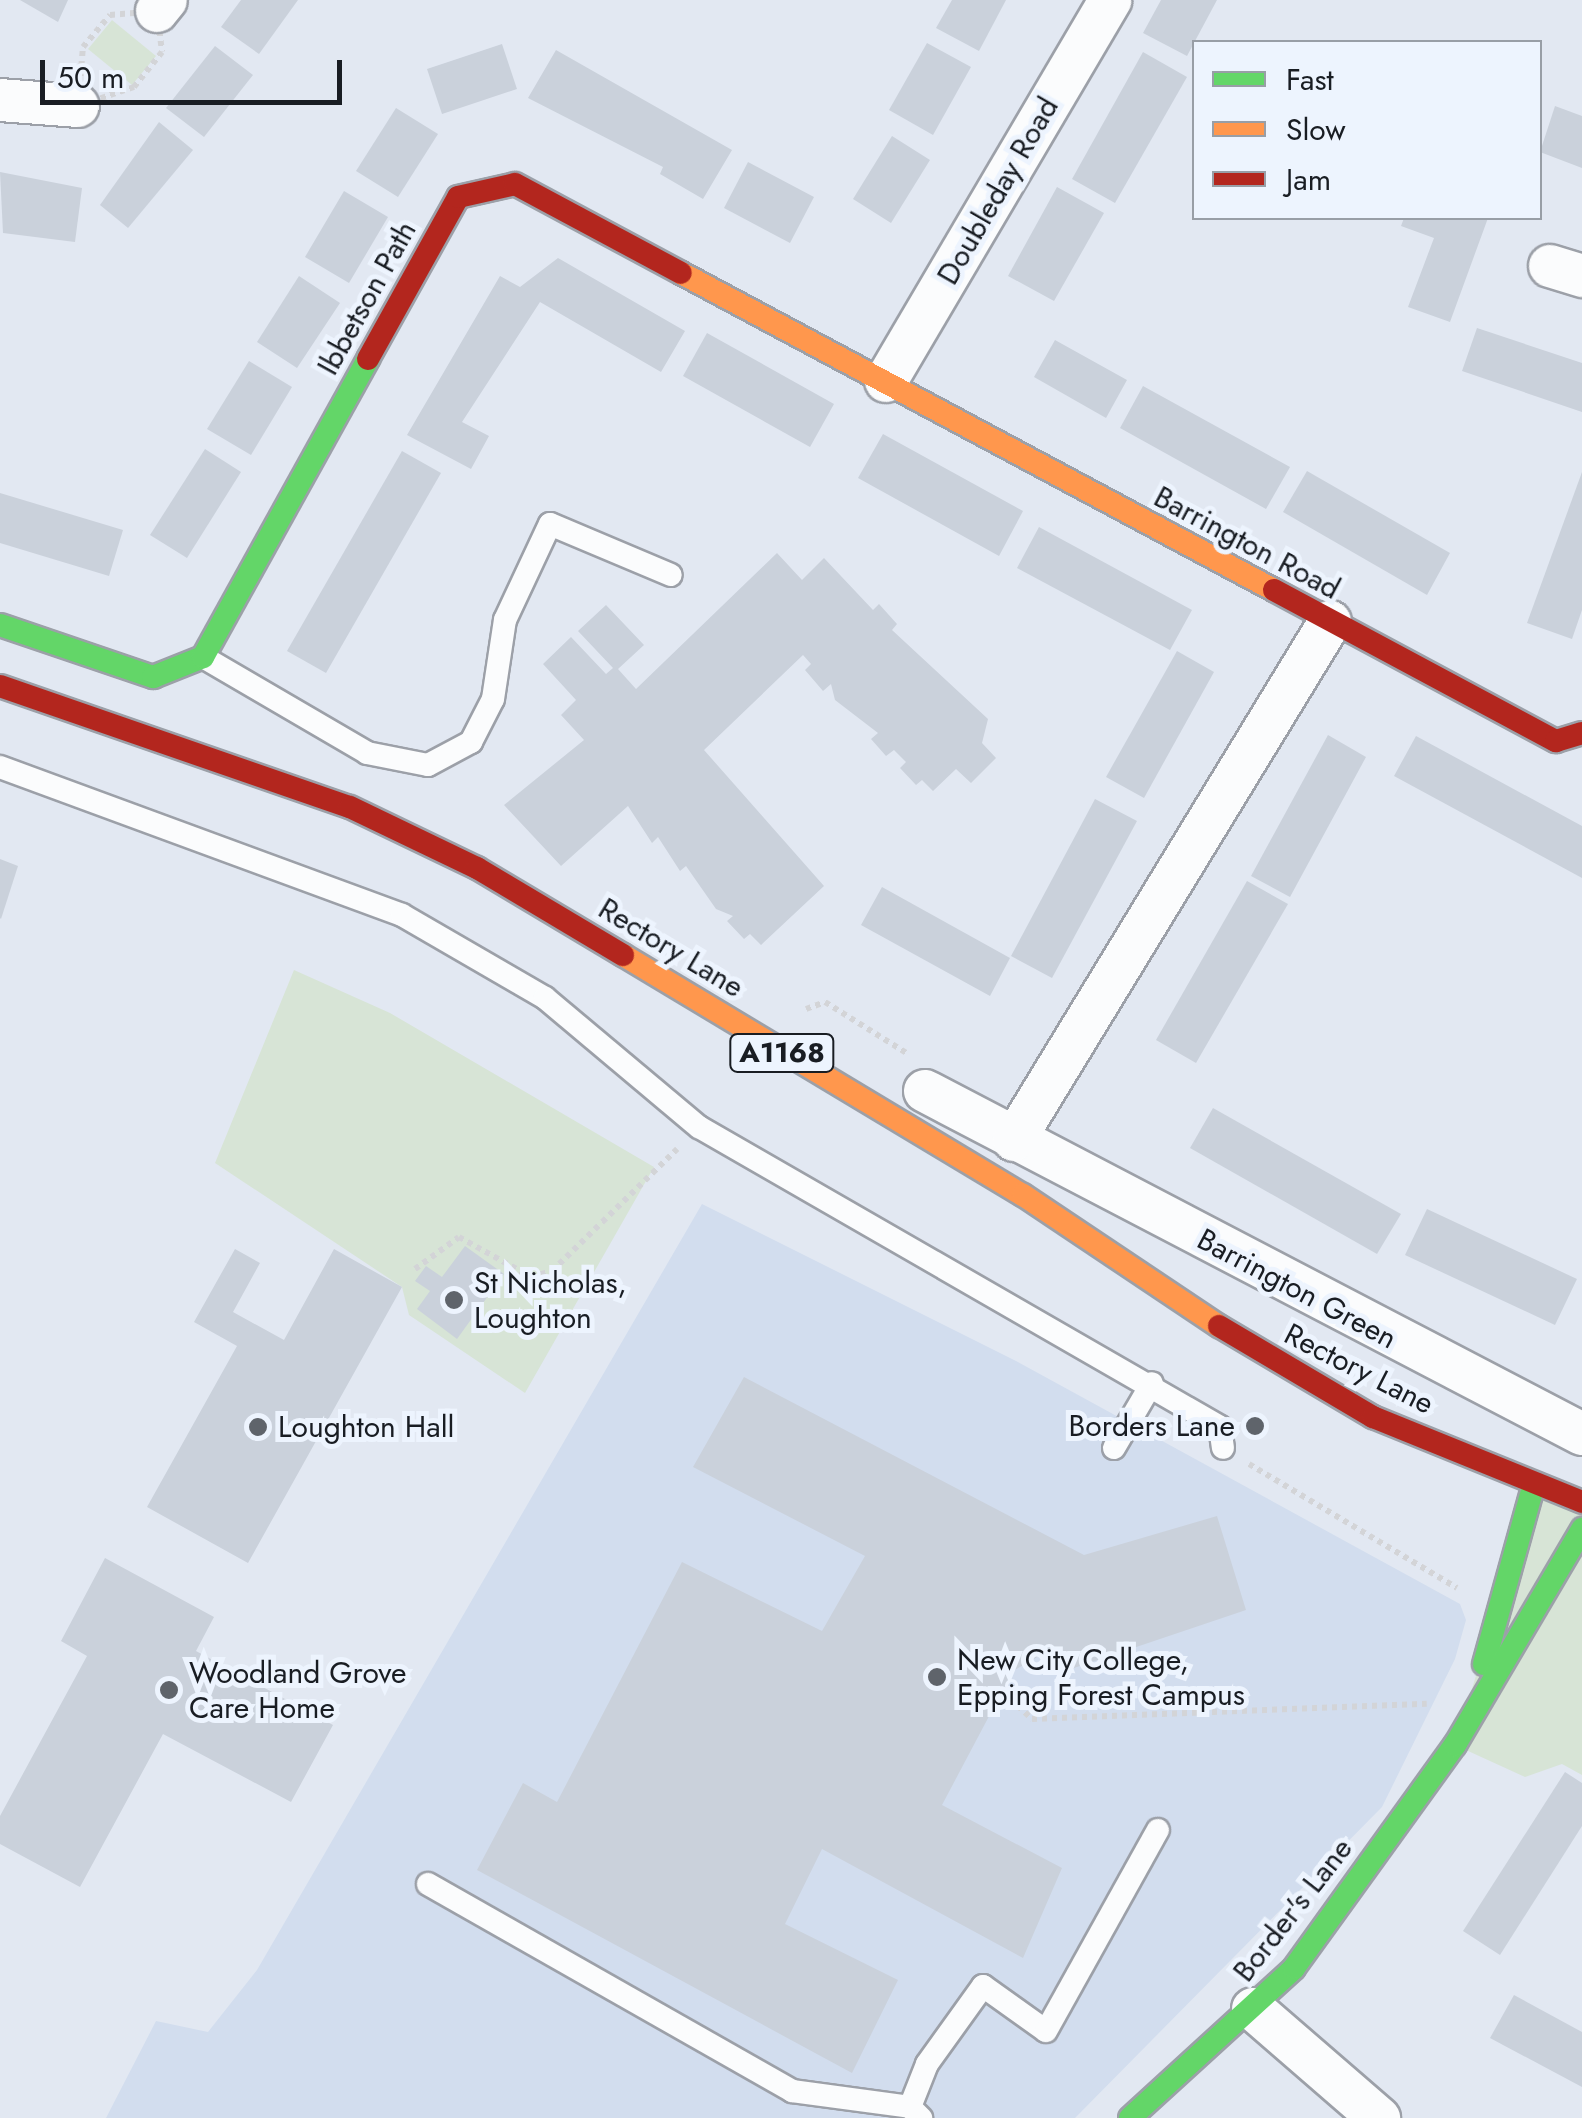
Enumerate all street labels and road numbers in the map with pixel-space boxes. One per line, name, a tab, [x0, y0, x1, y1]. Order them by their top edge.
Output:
street label: Doubleday Road	[930, 91, 1066, 291]
street label: Ibbetson Path	[310, 215, 424, 381]
street label: Barrington Road	[1148, 479, 1346, 607]
street label: Rectory Lane	[592, 891, 750, 1005]
road number: A1168	[727, 1030, 837, 1076]
street label: Barrington Green	[1191, 1221, 1403, 1357]
street label: Rectory Lane	[1278, 1316, 1440, 1422]
street label: Border's Lane	[1226, 1831, 1360, 1989]

